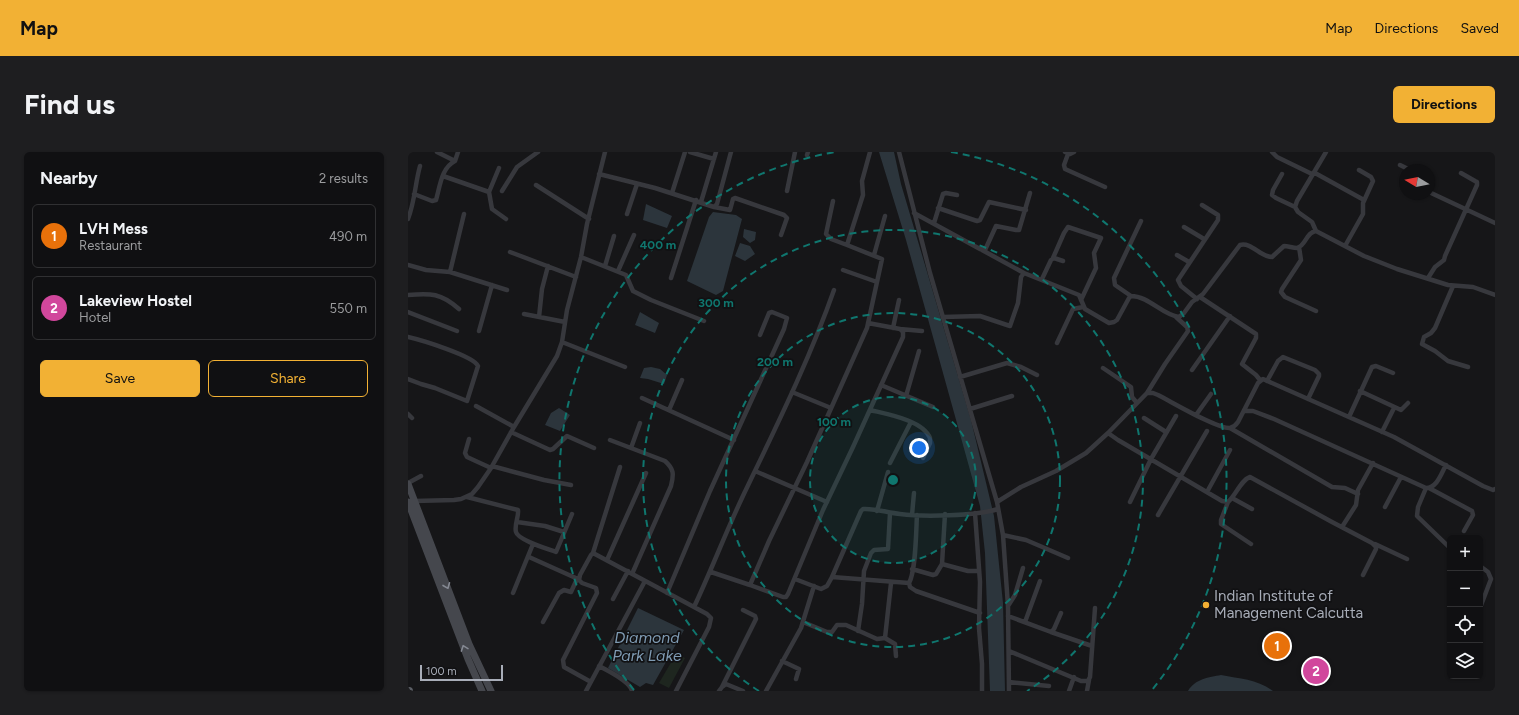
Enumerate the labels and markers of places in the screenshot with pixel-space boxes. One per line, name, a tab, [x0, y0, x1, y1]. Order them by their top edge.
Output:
centre of rings	[886, 473, 900, 487]
place label: Indian Institute of Management Calcutta	[1214, 587, 1363, 622]
marker: Indian Institute of Management Calcutta	[1201, 600, 1211, 610]
pin: 1	[1264, 631, 1290, 661]
pin: 2	[1303, 656, 1329, 686]

